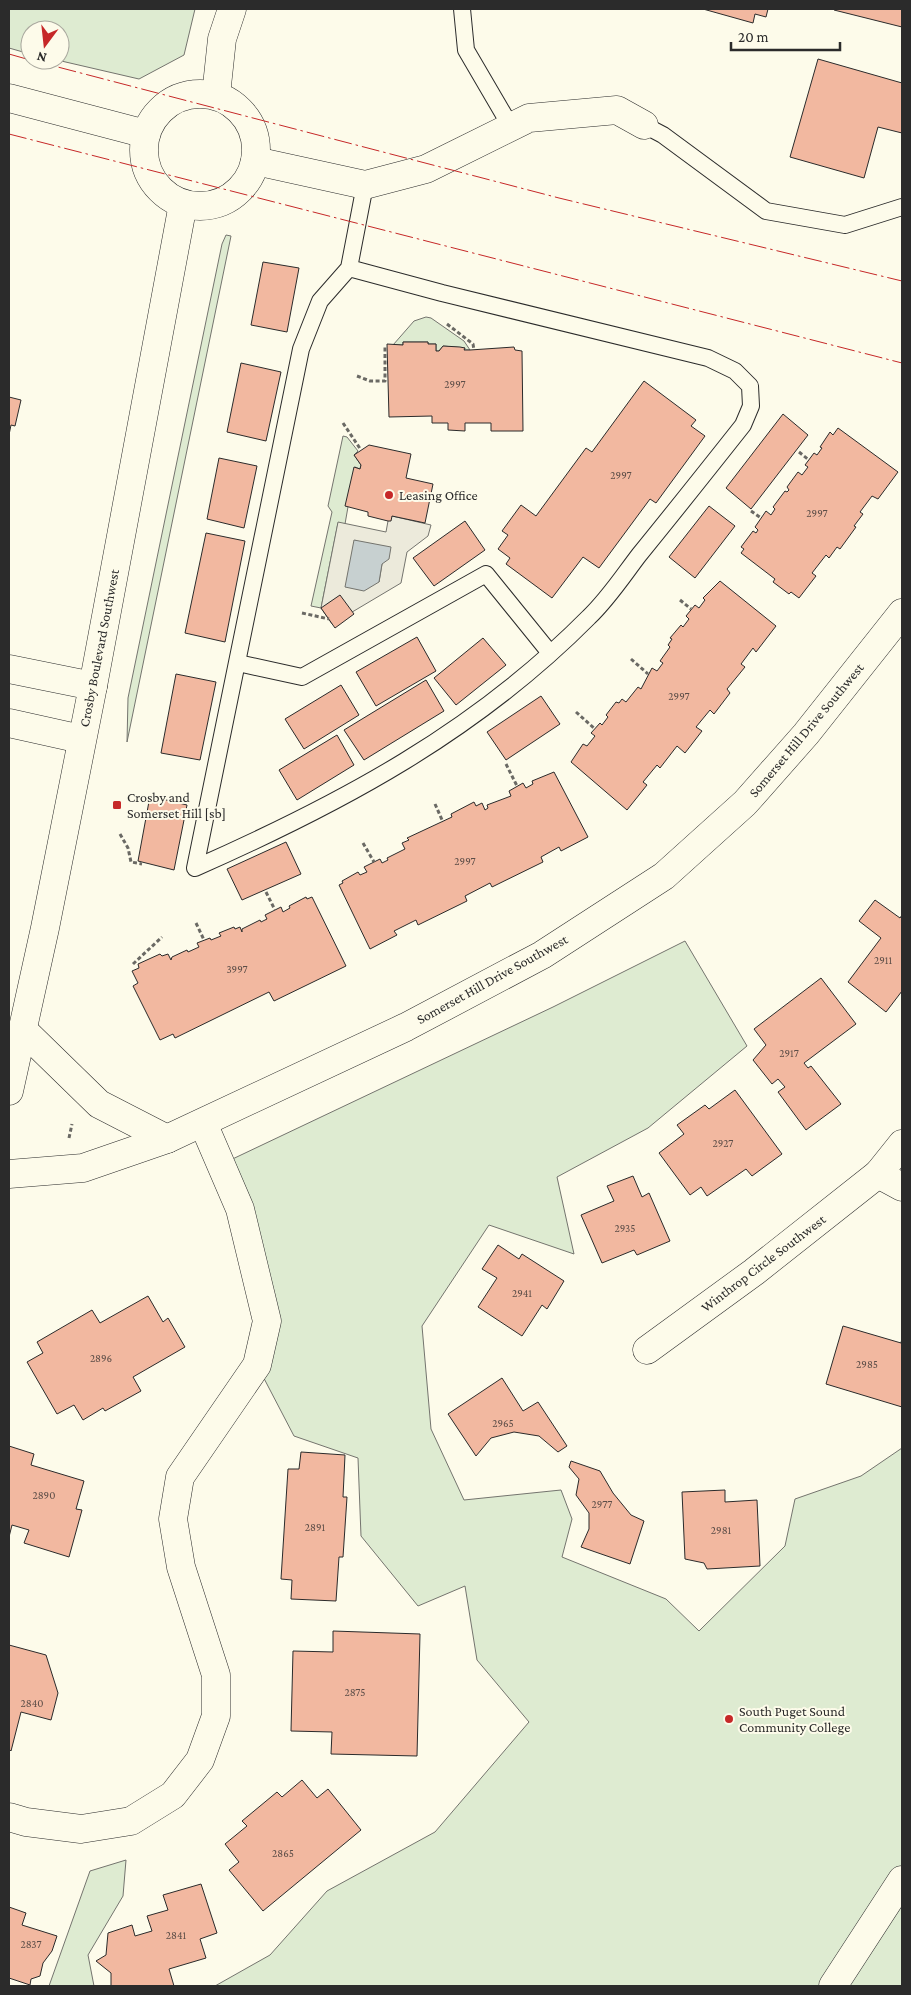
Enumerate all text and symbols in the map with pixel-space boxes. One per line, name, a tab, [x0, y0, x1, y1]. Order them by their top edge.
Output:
north arrow	[20, 20, 70, 70]
scale bar	[731, 20, 840, 52]
text: 20 m	[738, 29, 769, 45]
text: N	[35, 48, 48, 67]
house number: 2997	[444, 378, 466, 390]
house number: 2997	[610, 469, 632, 481]
place label: Leasing Office	[399, 487, 478, 503]
marker: Leasing Office	[383, 489, 395, 501]
house number: 2997	[806, 507, 828, 519]
street label: Crosby Boulevard Southwest	[76, 567, 122, 728]
street label: Somerset Hill Drive Southwest	[745, 659, 867, 800]
house number: 2997	[668, 690, 690, 702]
place label: Crosby and Somerset Hill [sb]	[127, 789, 226, 821]
marker: Crosby and Somerset Hill [sb]	[111, 799, 123, 811]
house number: 2997	[454, 855, 476, 867]
street label: Somerset Hill Drive Southwest	[414, 931, 571, 1027]
house number: 2911	[874, 954, 892, 966]
house number: 3997	[226, 963, 248, 975]
house number: 2917	[779, 1047, 799, 1059]
house number: 2927	[713, 1137, 733, 1149]
street label: Winthrop Circle Southwest	[698, 1211, 829, 1315]
house number: 2935	[614, 1222, 636, 1234]
house number: 2941	[512, 1287, 532, 1299]
house number: 2896	[90, 1352, 112, 1364]
house number: 2985	[856, 1358, 878, 1370]
house number: 2965	[492, 1417, 514, 1429]
house number: 2890	[33, 1489, 55, 1501]
house number: 2977	[592, 1498, 612, 1510]
house number: 2891	[305, 1521, 325, 1533]
house number: 2981	[711, 1524, 732, 1536]
house number: 2875	[345, 1686, 365, 1698]
house number: 2840	[21, 1697, 44, 1709]
place label: South Puget Sound Community College	[739, 1703, 850, 1735]
marker: South Puget Sound Community College	[723, 1713, 735, 1725]
house number: 2865	[272, 1847, 294, 1859]
house number: 2841	[166, 1929, 187, 1941]
house number: 2837	[20, 1938, 42, 1950]

